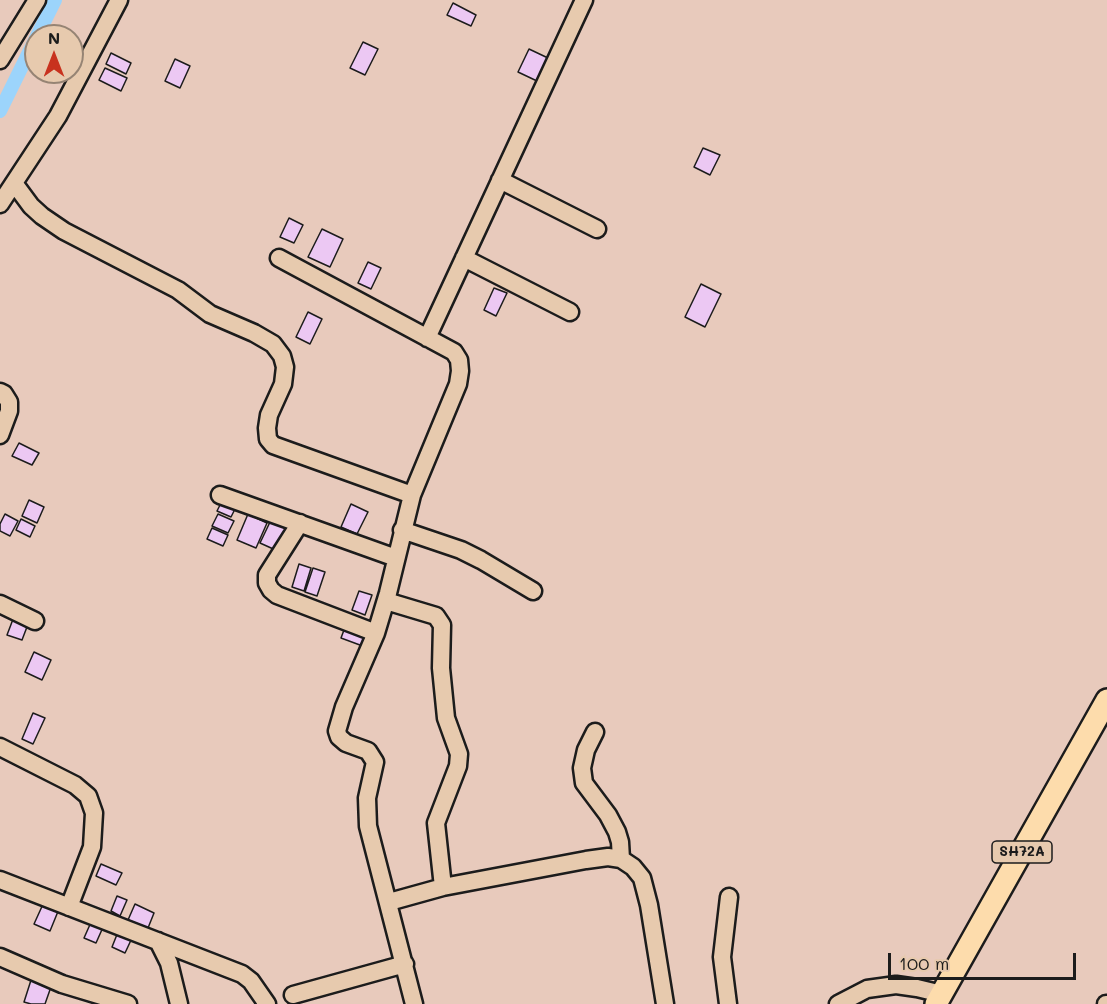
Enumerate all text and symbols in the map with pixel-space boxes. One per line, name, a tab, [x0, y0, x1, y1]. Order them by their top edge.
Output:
north arrow	[24, 24, 84, 84]
text: N	[48, 27, 60, 48]
road number: SH72A	[992, 841, 1052, 863]
scale bar	[891, 941, 1078, 979]
text: 100 m	[899, 951, 949, 975]

